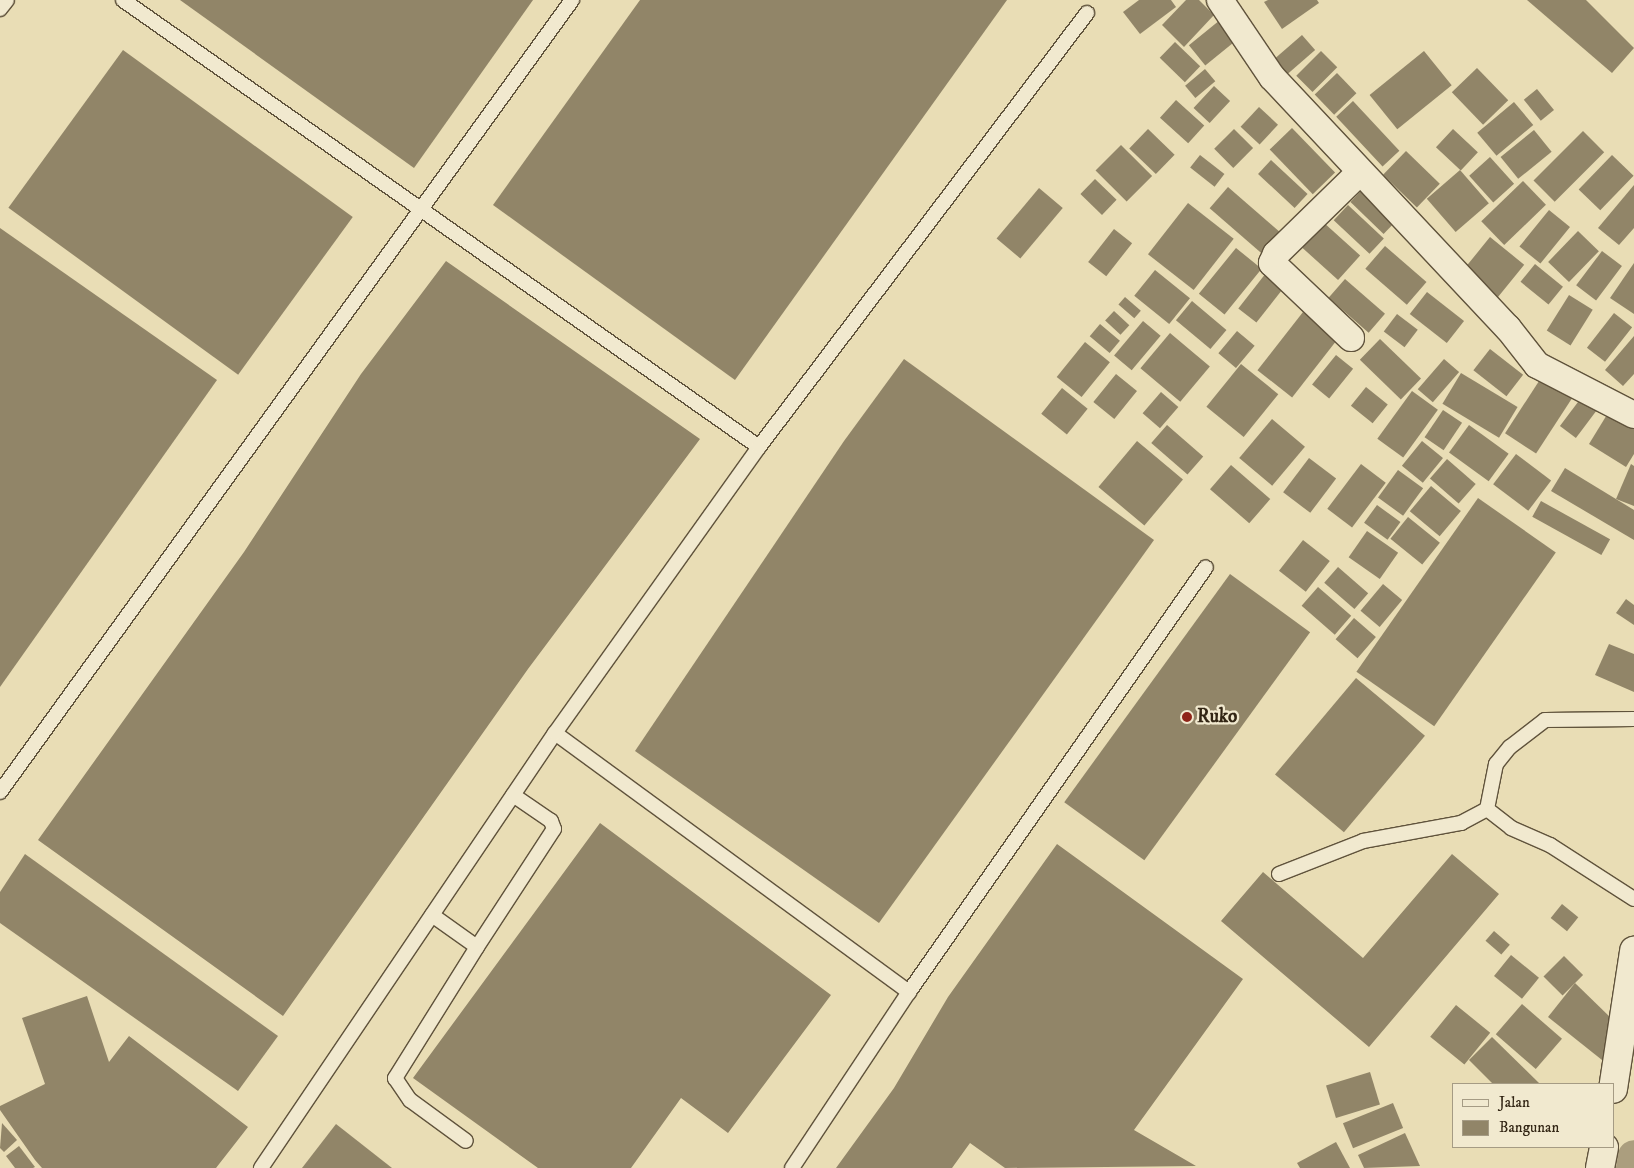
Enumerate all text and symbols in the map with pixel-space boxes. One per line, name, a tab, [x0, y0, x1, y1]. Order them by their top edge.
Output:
place label: Ruko	[1197, 706, 1237, 728]
marker: Ruko	[1181, 711, 1193, 723]
legend	[1452, 1083, 1614, 1148]
text: Jalan	[1499, 1093, 1530, 1112]
text: Bangunan	[1499, 1118, 1559, 1137]

